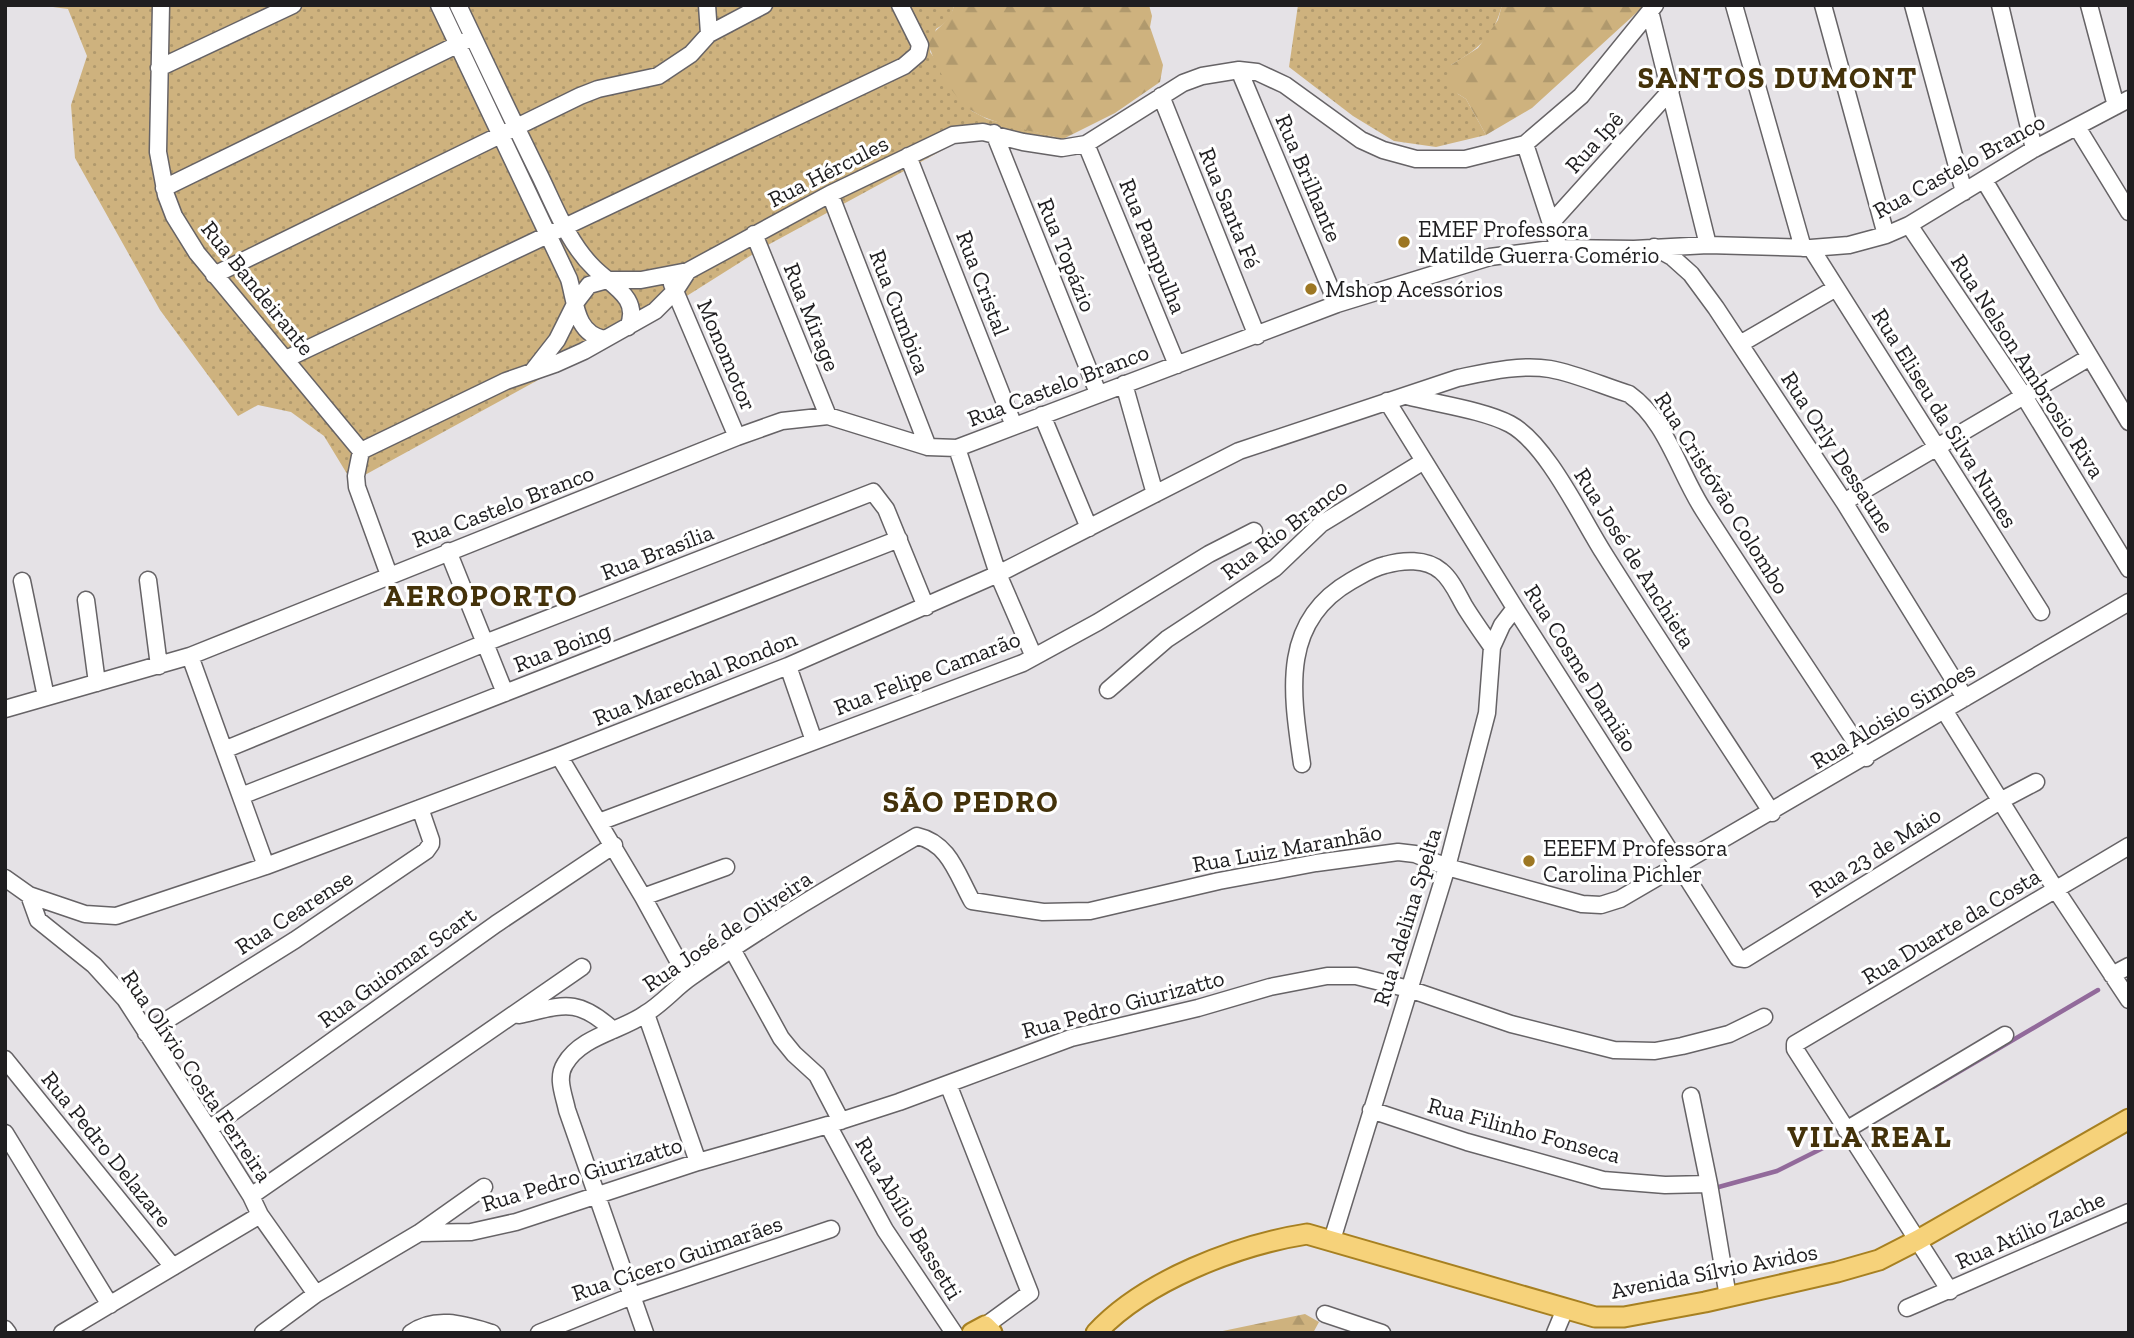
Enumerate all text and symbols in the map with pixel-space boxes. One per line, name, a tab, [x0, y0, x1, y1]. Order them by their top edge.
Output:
district label: SANTOS DUMONT	[1638, 60, 1918, 96]
street label: Rua Ipê	[1559, 105, 1629, 179]
street label: Rua Castelo Branco	[1868, 107, 2050, 225]
street label: Rua Brilhante	[1270, 110, 1348, 246]
street label: Rua Hércules	[763, 129, 893, 213]
street label: Rua Santa Fé	[1193, 143, 1267, 273]
street label: Rua Pampulha	[1113, 174, 1193, 318]
street label: Rua Topázio	[1031, 194, 1103, 316]
street label: Rua Bandeirante	[195, 215, 321, 361]
place label: EMEF Professora Matilde Guerra Comério	[1418, 215, 1659, 269]
street label: Rua Cristal	[950, 227, 1016, 339]
marker: EMEF Professora Matilde Guerra Comério	[1396, 234, 1412, 250]
street label: Rua Cumbica	[863, 246, 937, 378]
street label: Rua Nelson Ambrosio Riva	[1945, 249, 2111, 483]
street label: Rua Mirage	[778, 259, 846, 375]
place label: Mshop Acessórios	[1325, 275, 1503, 303]
marker: Mshop Acessórios	[1303, 281, 1319, 297]
street label: Monomotor	[691, 295, 763, 415]
street label: Rua Eliseu da Silva Nunes	[1866, 303, 2024, 533]
street label: Rua Castelo Branco	[963, 337, 1153, 433]
street label: Rua Orly Dessaune	[1775, 366, 1901, 538]
street label: Rua Cristóvão Colombo	[1648, 387, 1796, 599]
street label: Rua Castelo Branco	[408, 458, 598, 554]
street label: Rua José de Anchieta	[1568, 463, 1702, 653]
street label: Rua Rio Branco	[1215, 472, 1353, 586]
street label: Rua Brasília	[597, 518, 717, 586]
district label: AEROPORTO	[383, 578, 579, 614]
street label: Rua Cosme Damião	[1518, 579, 1644, 757]
street label: Rua Boing	[510, 616, 615, 678]
street label: Rua Marechal Rondon	[589, 624, 801, 732]
street label: Rua Felipe Camarão	[830, 625, 1024, 721]
street label: Rua Aloisio Simoes	[1806, 655, 1980, 775]
district label: SÃO PEDRO	[882, 784, 1060, 820]
street label: Rua 23 de Maio	[1804, 800, 1946, 904]
street label: Rua Luiz Maranhão	[1190, 818, 1384, 878]
street label: Rua Adelina Spelta	[1367, 825, 1447, 1009]
place label: EEEFM Professora Carolina Pichler	[1543, 834, 1727, 888]
marker: EEEFM Professora Carolina Pichler	[1521, 853, 1537, 869]
street label: Rua Duarte da Costa	[1857, 862, 2045, 990]
street label: Rua Cearense	[230, 864, 358, 960]
street label: Rua José de Oliveira	[637, 864, 817, 998]
street label: Rua Guiomar Scart	[313, 900, 482, 1034]
street label: Rua Pedro Giurizatto	[1019, 964, 1227, 1044]
street label: Rua Olívio Costa Ferreira	[116, 965, 278, 1187]
street label: Rua Pedro Delazare	[35, 1065, 179, 1233]
street label: Rua Filinho Fonseca	[1425, 1091, 1623, 1169]
district label: VILA REAL	[1787, 1119, 1953, 1155]
street label: Rua Pedro Giurizatto	[478, 1130, 686, 1218]
street label: Rua Abílio Bassetti	[849, 1131, 969, 1305]
street label: Rua Atílio Zache	[1951, 1185, 2109, 1275]
street label: Rua Cícero Guimarães	[568, 1209, 786, 1307]
street label: Avenida Sílvio Avidos	[1608, 1237, 1820, 1305]

